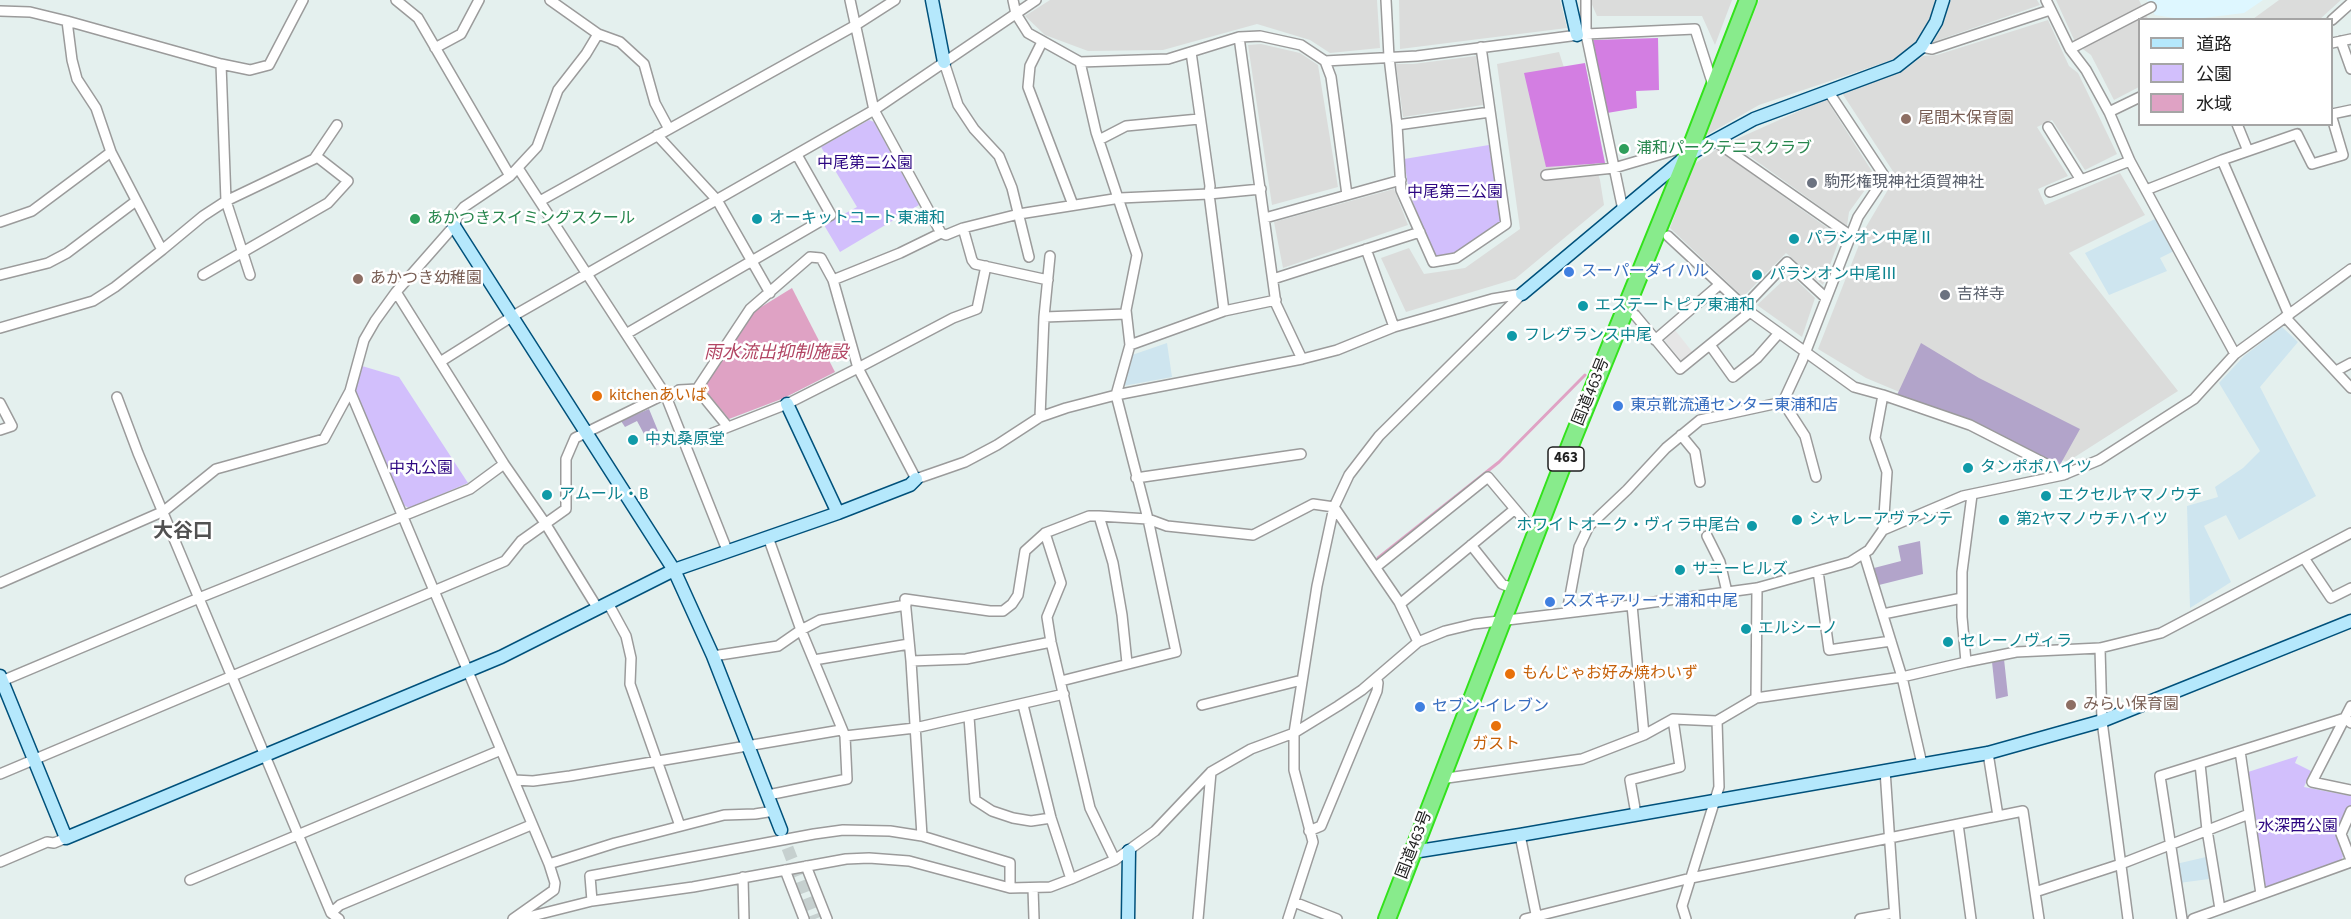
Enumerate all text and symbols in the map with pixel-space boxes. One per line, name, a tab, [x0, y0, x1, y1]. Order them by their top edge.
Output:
legend	[2138, 18, 2333, 126]
text: 道路	[2196, 32, 2232, 57]
text: 公園	[2196, 62, 2232, 87]
text: 水域	[2196, 92, 2232, 117]
place label: 尾間木保育園	[1918, 109, 2014, 129]
marker: 尾間木保育園	[1899, 112, 1913, 126]
place label: 浦和パークテニスクラブ	[1636, 139, 1812, 159]
marker: 浦和パークテニスクラブ	[1617, 142, 1631, 156]
park label: 中尾第二公園	[817, 154, 913, 174]
place label: 駒形権現神社須賀神社	[1824, 173, 1984, 193]
marker: 駒形権現神社須賀神社	[1805, 176, 1819, 190]
park label: 中尾第三公園	[1407, 183, 1503, 203]
place label: あかつきスイミングスクール	[427, 209, 635, 229]
place label: オーキットコート東浦和	[769, 209, 945, 229]
marker: あかつきスイミングスクール	[408, 212, 422, 226]
marker: オーキットコート東浦和	[750, 212, 764, 226]
place label: パラシオン中尾Ⅱ	[1806, 229, 1934, 249]
marker: パラシオン中尾Ⅱ	[1787, 232, 1801, 246]
place label: スーパーダイハル	[1581, 262, 1709, 282]
marker: スーパーダイハル	[1562, 265, 1576, 279]
place label: パラシオン中尾Ⅲ	[1769, 265, 1897, 285]
marker: パラシオン中尾Ⅲ	[1750, 268, 1764, 282]
place label: あかつき幼稚園	[370, 269, 482, 289]
marker: あかつき幼稚園	[351, 272, 365, 286]
place label: 吉祥寺	[1957, 285, 2005, 305]
marker: 吉祥寺	[1938, 288, 1952, 302]
place label: エステートピア東浦和	[1595, 296, 1755, 316]
marker: エステートピア東浦和	[1576, 299, 1590, 313]
place label: フレグランス中尾	[1524, 326, 1652, 346]
marker: フレグランス中尾	[1505, 329, 1519, 343]
water label: 雨水流出抑制施設	[704, 343, 848, 365]
street label: 国道463号	[1570, 355, 1614, 429]
place label: kitchenあいば	[609, 386, 707, 406]
marker: kitchenあいば	[590, 389, 604, 403]
place label: 東京靴流通センター東浦和店	[1630, 396, 1838, 416]
marker: 東京靴流通センター東浦和店	[1611, 399, 1625, 413]
place label: 中丸桑原堂	[645, 430, 725, 450]
marker: 中丸桑原堂	[626, 433, 640, 447]
road number: 463	[1548, 447, 1584, 471]
place label: タンポポハイツ	[1980, 458, 2092, 478]
park label: 中丸公園	[389, 459, 453, 479]
marker: タンポポハイツ	[1961, 461, 1975, 475]
place label: アムール・B	[559, 485, 648, 505]
place label: エクセルヤマノウチ	[2058, 486, 2202, 506]
marker: アムール・B	[540, 488, 554, 502]
marker: エクセルヤマノウチ	[2039, 489, 2053, 503]
place label: シャレーアヴァンテ	[1809, 510, 1953, 530]
place label: 第2ヤマノウチハイツ	[2016, 510, 2168, 530]
marker: シャレーアヴァンテ	[1790, 513, 1804, 527]
marker: 第2ヤマノウチハイツ	[1997, 513, 2011, 527]
place label: ホワイトオーク・ヴィラ中尾台	[1516, 516, 1740, 536]
marker: ホワイトオーク・ヴィラ中尾台	[1745, 519, 1759, 533]
district label: 大谷口	[153, 521, 213, 545]
place label: サニーヒルズ	[1692, 560, 1788, 580]
marker: サニーヒルズ	[1673, 563, 1687, 577]
place label: スズキアリーナ浦和中尾	[1562, 592, 1738, 612]
marker: スズキアリーナ浦和中尾	[1543, 595, 1557, 609]
place label: エルシーノ	[1758, 619, 1838, 639]
marker: エルシーノ	[1739, 622, 1753, 636]
place label: セレーノヴィラ	[1960, 632, 2072, 652]
marker: セレーノヴィラ	[1941, 635, 1955, 649]
place label: もんじゃお好み焼わいず	[1522, 664, 1698, 684]
marker: もんじゃお好み焼わいず	[1503, 667, 1517, 681]
place label: みらい保育園	[2083, 695, 2179, 715]
place label: セブン-イレブン	[1432, 697, 1549, 717]
marker: みらい保育園	[2064, 698, 2078, 712]
marker: セブン-イレブン	[1413, 700, 1427, 714]
marker: ガスト	[1489, 719, 1503, 733]
place label: ガスト	[1472, 735, 1520, 755]
street label: 国道463号	[1393, 808, 1437, 882]
park label: 水深西公園	[2258, 817, 2338, 837]

